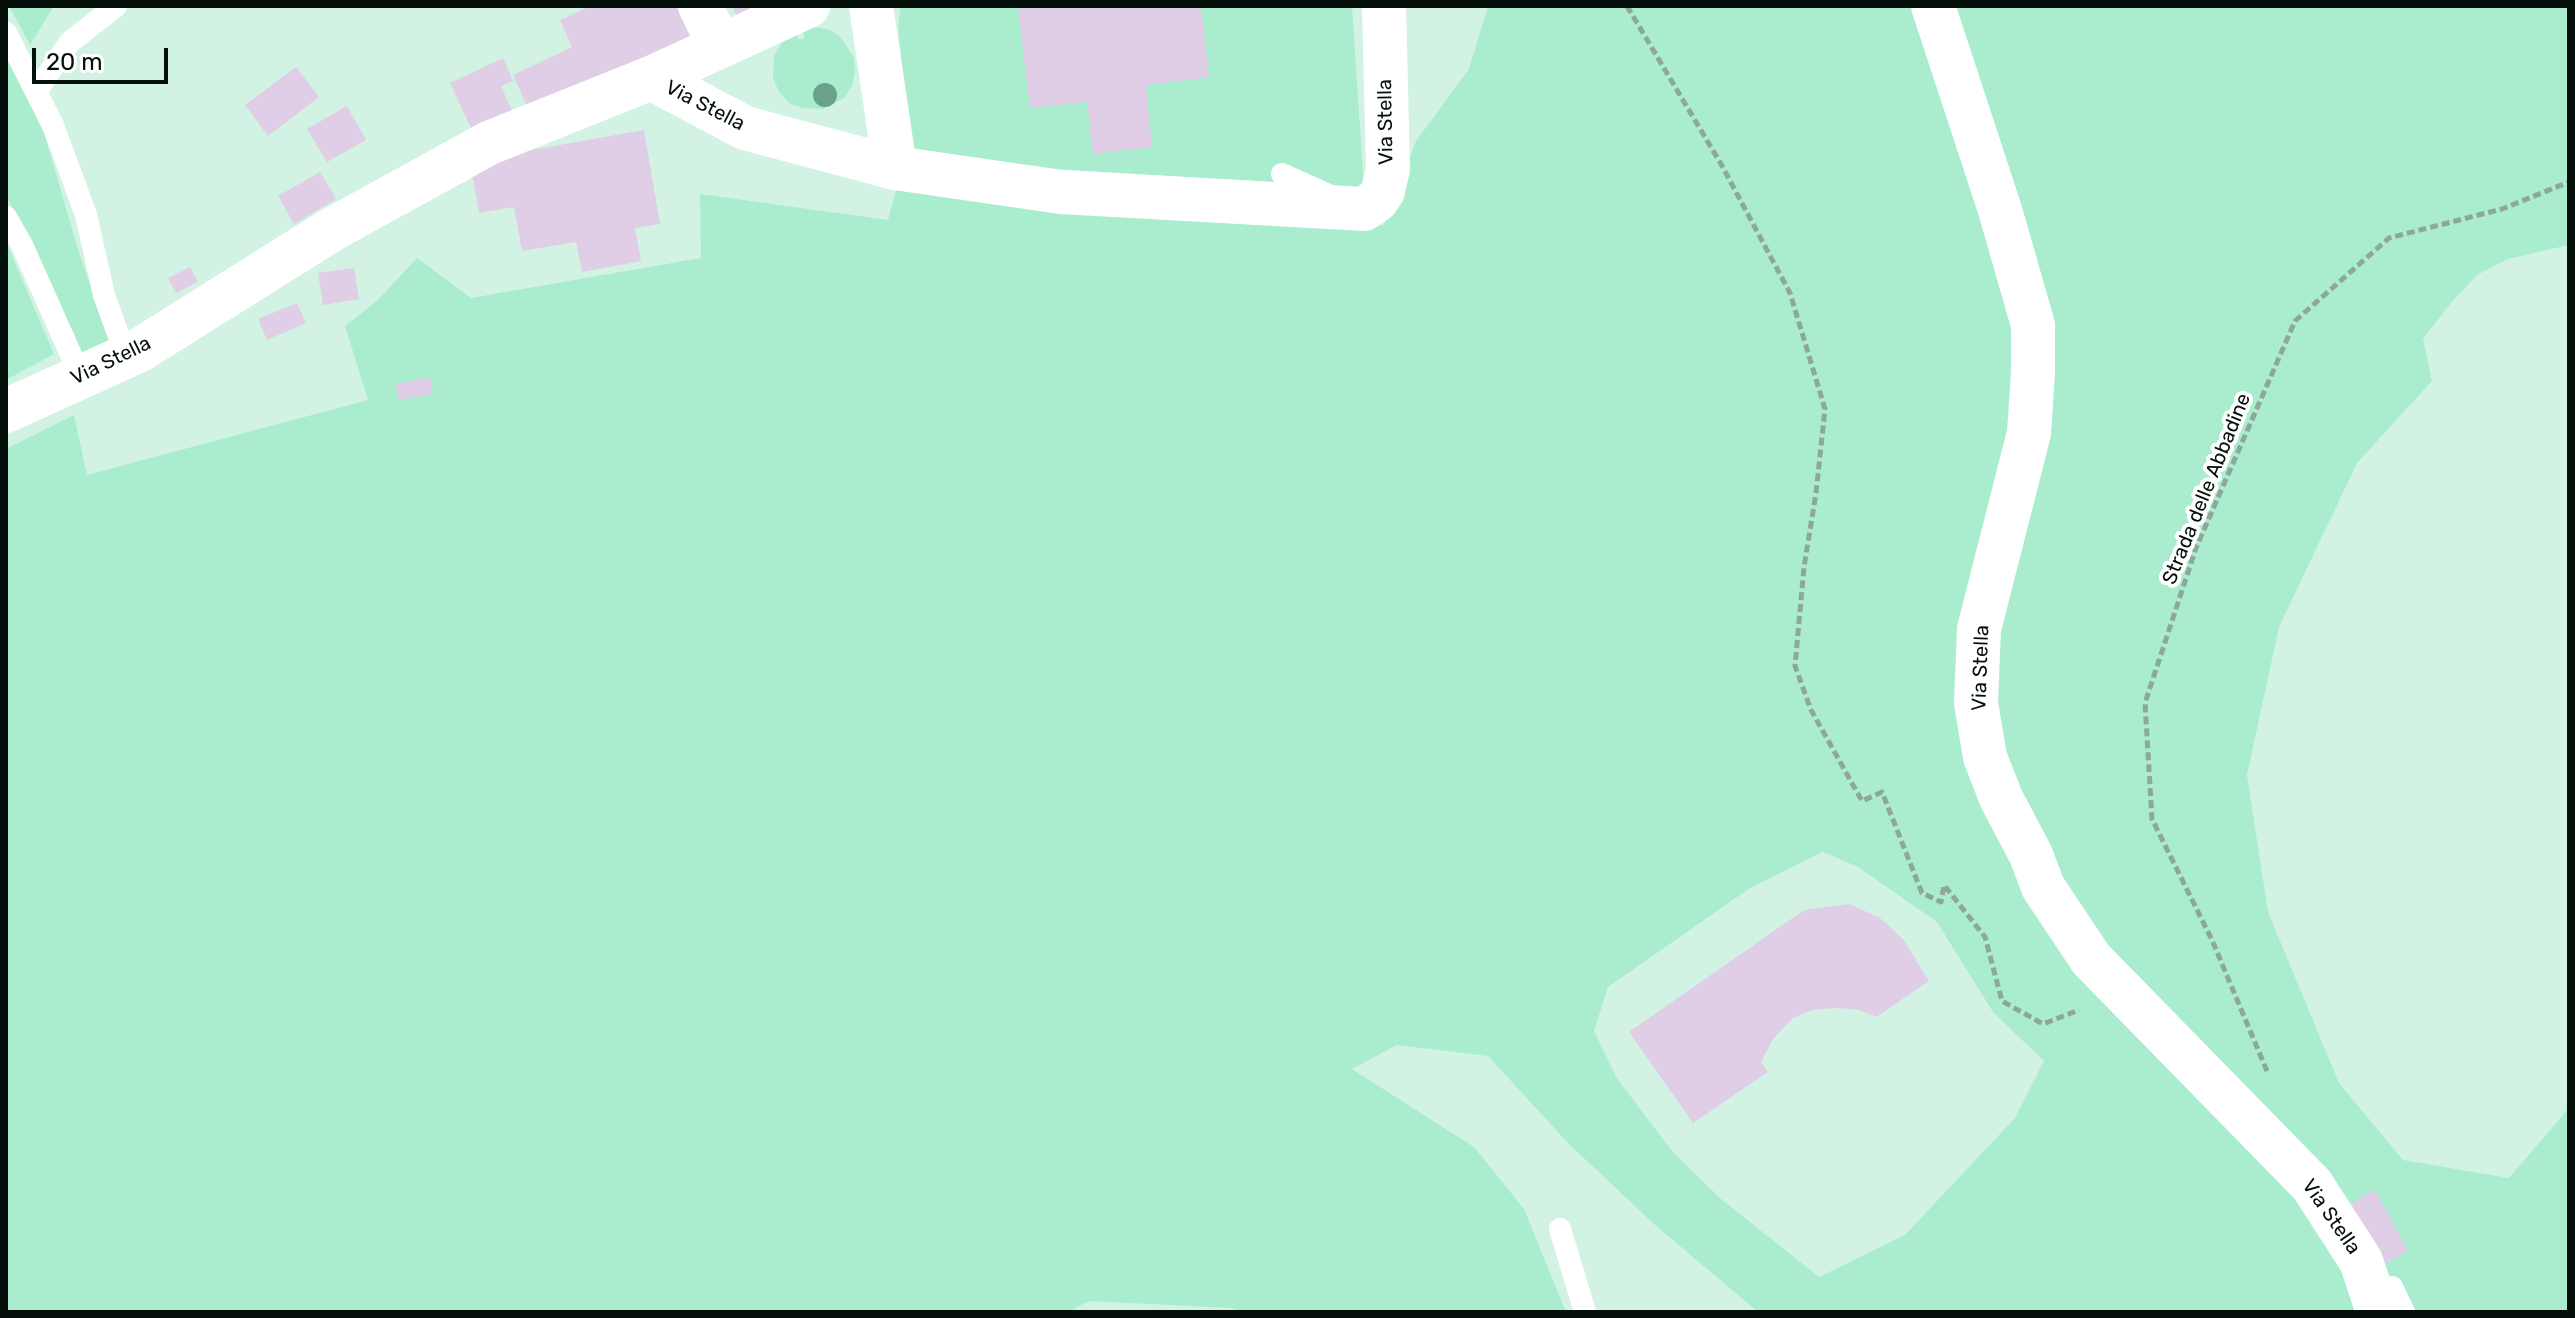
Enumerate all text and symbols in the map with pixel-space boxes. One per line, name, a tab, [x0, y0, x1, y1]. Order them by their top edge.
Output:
scale bar	[36, 32, 172, 82]
text: 20 m	[46, 48, 103, 76]
street label: Via Stella	[661, 76, 749, 136]
street label: Via Stella	[1373, 79, 1399, 165]
street label: Via Stella	[67, 331, 155, 391]
street label: Strada delle Abbadine	[2158, 390, 2256, 588]
street label: Via Stella	[1968, 625, 1994, 711]
street label: Via Stella	[2296, 1175, 2366, 1259]

